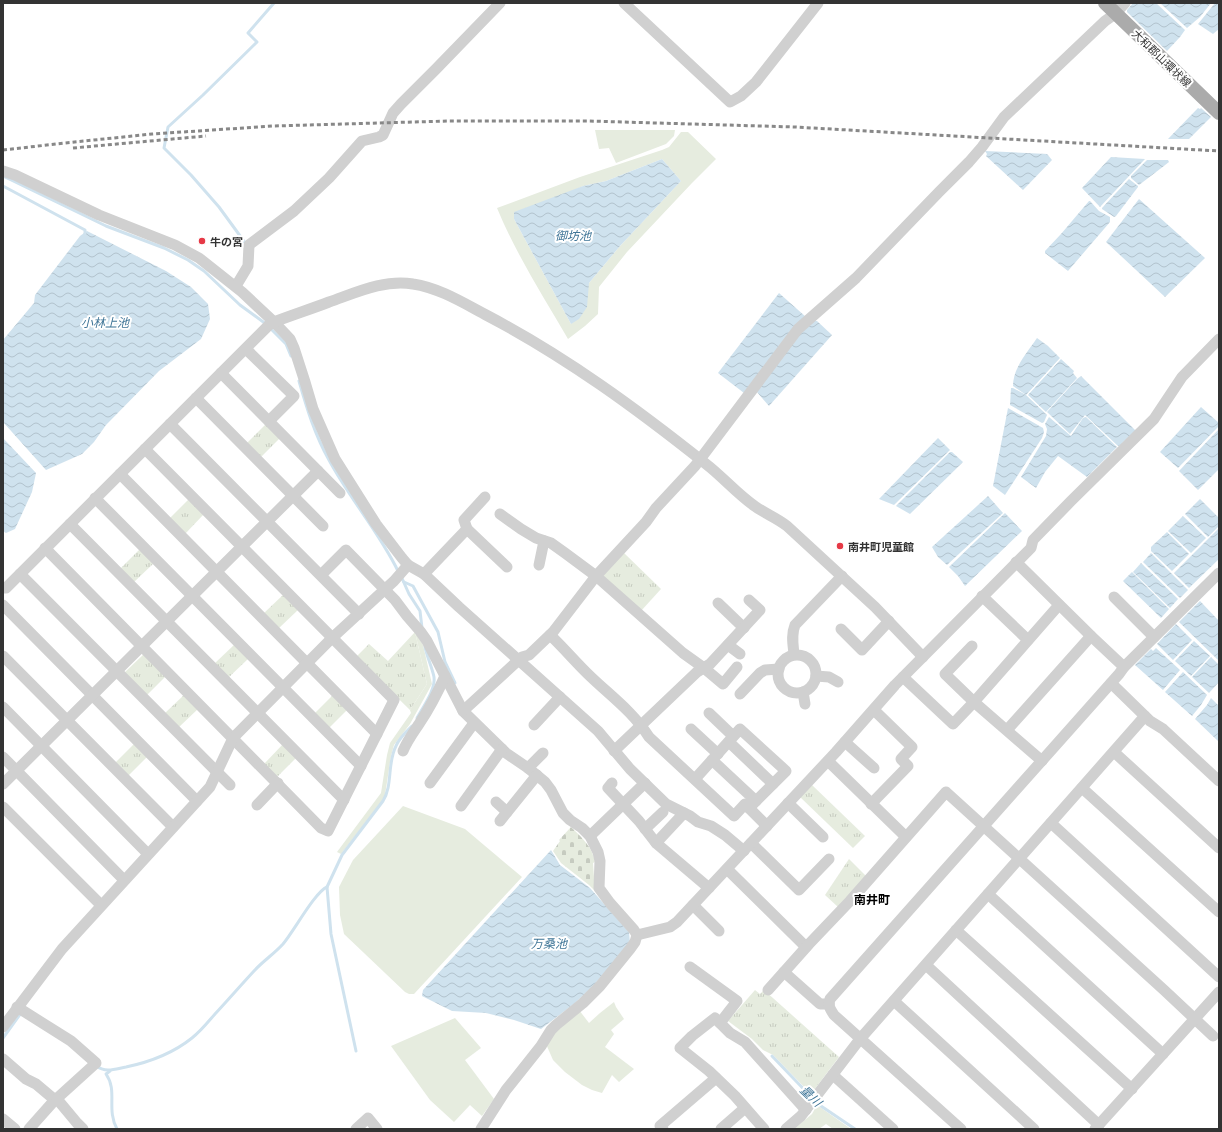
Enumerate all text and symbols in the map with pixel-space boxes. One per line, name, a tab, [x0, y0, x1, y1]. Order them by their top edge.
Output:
street label: 大和郡山環状線	[1130, 27, 1194, 89]
water label: 御坊池	[555, 228, 592, 243]
place label: 牛の宮	[210, 235, 243, 248]
marker: 牛の宮	[197, 236, 207, 246]
water label: 小林上池	[81, 315, 130, 330]
place label: 南井町児童館	[848, 540, 914, 553]
marker: 南井町児童館	[835, 541, 845, 551]
district label: 南井町	[854, 892, 890, 907]
water label: 万桑池	[531, 936, 568, 951]
water label: 量川	[797, 1082, 826, 1111]

